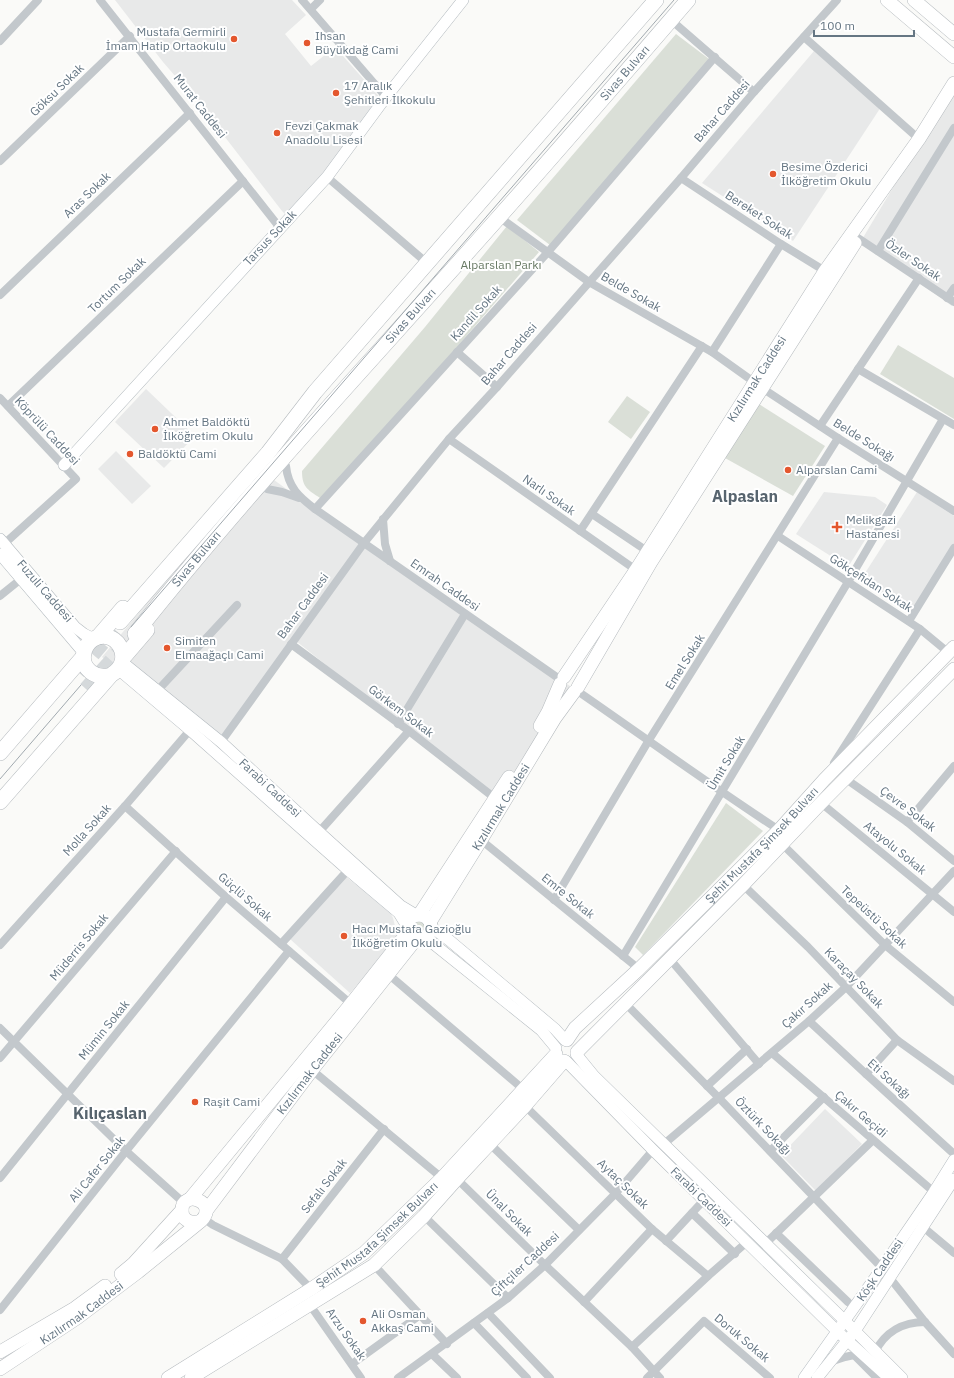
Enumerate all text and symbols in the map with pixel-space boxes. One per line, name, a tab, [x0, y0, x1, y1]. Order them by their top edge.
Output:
scale bar	[814, 12, 914, 38]
text: 100 m	[820, 18, 855, 33]
place label: Mustafa Germirli İmam Hatip Ortaokulu	[106, 24, 226, 53]
place label: Ihsan Büyükdağ Cami	[315, 28, 399, 57]
marker: Mustafa Germirli İmam Hatip Ortaokulu	[229, 34, 239, 44]
marker: Ihsan Büyükdağ Cami	[302, 38, 312, 48]
street label: Sivas Bulvarı	[597, 42, 653, 103]
street label: Göksu Sokak	[26, 60, 87, 119]
street label: Murat Caddesi	[171, 71, 230, 141]
street label: Bahar Caddesi	[690, 76, 753, 145]
place label: 17 Aralık Şehitleri İlkokulu	[344, 78, 436, 107]
marker: 17 Aralık Şehitleri İlkokulu	[331, 88, 341, 98]
place label: Fevzi Çakmak Anadolu Lisesi	[285, 118, 363, 147]
marker: Fevzi Çakmak Anadolu Lisesi	[272, 128, 282, 138]
place label: Besime Özderici İlköğretim Okulu	[781, 159, 871, 188]
street label: Aras Sokak	[60, 168, 114, 221]
marker: Besime Özderici İlköğretim Okulu	[768, 169, 778, 179]
street label: Bereket Sokak	[723, 187, 797, 242]
street label: Tarsus Sokak	[240, 206, 300, 269]
street label: Özler Sokak	[883, 236, 944, 284]
street label: Tortum Sokak	[85, 253, 149, 316]
park label: Alparslan Parkı	[460, 257, 542, 272]
street label: Belde Sokak	[599, 268, 664, 315]
street label: Kandil Sokak	[447, 281, 505, 343]
street label: Sivas Bulvarı	[382, 285, 439, 346]
street label: Bahar Caddesi	[477, 319, 540, 388]
street label: Kızılırmak Caddesi	[724, 333, 789, 425]
street label: Köprülü Caddesi	[12, 393, 83, 468]
place label: Ahmet Baldöktü İlköğretim Okulu	[163, 414, 253, 443]
street label: Belde Sokağı	[831, 415, 898, 464]
marker: Ahmet Baldöktü İlköğretim Okulu	[150, 424, 160, 434]
place label: Baldöktü Cami	[138, 446, 217, 461]
marker: Baldöktü Cami	[125, 449, 135, 459]
place label: Alparslan Cami	[796, 462, 877, 477]
marker: Alparslan Cami	[783, 465, 793, 475]
street label: Narlı Sokak	[520, 471, 579, 519]
district label: Alpaslan	[712, 486, 778, 506]
place label: Melikgazi Hastanesi	[846, 512, 900, 541]
marker: Melikgazi Hastanesi	[831, 521, 843, 533]
street label: Sivas Bulvarı	[168, 528, 224, 590]
street label: Gökçefidan Sokak	[827, 550, 916, 615]
street label: Emrah Caddesi	[408, 555, 483, 614]
street label: Fuzuli Caddesi	[14, 556, 77, 625]
street label: Bahar Caddesi	[274, 570, 332, 642]
street label: Emel Sokak	[662, 631, 708, 692]
place label: Simiten Elmaağaçlı Cami	[175, 633, 264, 662]
marker: Simiten Elmaağaçlı Cami	[162, 643, 172, 653]
street label: Görkem Sokak	[366, 681, 438, 741]
street label: Ümit Sokak	[703, 732, 748, 793]
street label: Farabi Caddesi	[236, 755, 304, 820]
street label: Kızılırmak Caddesi	[468, 761, 533, 853]
street label: Çevre Sokak	[877, 783, 940, 835]
street label: Şehit Mustafa Şimsek Bulvarı	[702, 784, 821, 906]
street label: Molla Sokak	[59, 800, 114, 859]
street label: Atayolu Sokak	[861, 818, 930, 878]
street label: Güçlü Sokak	[215, 869, 276, 925]
street label: Emre Sokak	[539, 870, 598, 922]
street label: Tepeüstü Sokak	[838, 882, 911, 952]
street label: Müderris Sokak	[46, 909, 112, 983]
place label: Hacı Mustafa Gazioğlu İlköğretim Okulu	[352, 921, 471, 950]
marker: Hacı Mustafa Gazioğlu İlköğretim Okulu	[339, 931, 349, 941]
street label: Karaçay Sokak	[822, 944, 887, 1012]
street label: Çakır Sokak	[778, 977, 836, 1031]
street label: Mümin Sokak	[75, 996, 133, 1063]
street label: Kızılırmak Caddesi	[273, 1030, 346, 1117]
street label: Eti Sokağı	[865, 1055, 914, 1102]
street label: Çakır Geçidi	[832, 1087, 891, 1140]
place label: Raşit Cami	[203, 1094, 260, 1109]
street label: Öztürk Sokağı	[732, 1094, 795, 1158]
marker: Raşit Cami	[190, 1097, 200, 1107]
district label: Kılıçaslan	[73, 1103, 147, 1123]
street label: Ali Cafer Sokak	[65, 1132, 128, 1205]
street label: Sefalı Sokak	[297, 1155, 350, 1216]
street label: Aytaç Sokak	[595, 1155, 653, 1212]
street label: Farabi Caddesi	[668, 1164, 735, 1230]
street label: Şehit Mustafa Şimsek Bulvarı	[313, 1178, 441, 1291]
street label: Ünal Sokak	[483, 1186, 536, 1240]
street label: Çiftçiler Caddesi	[487, 1228, 562, 1299]
street label: Köşk Caddesi	[853, 1236, 906, 1304]
street label: Kızılırmak Caddesi	[37, 1278, 126, 1348]
street label: Arzu Sokak	[323, 1305, 370, 1363]
place label: Ali Osman Akkaş Cami	[371, 1306, 434, 1335]
street label: Doruk Sokak	[712, 1310, 774, 1366]
marker: Ali Osman Akkaş Cami	[358, 1316, 368, 1326]

